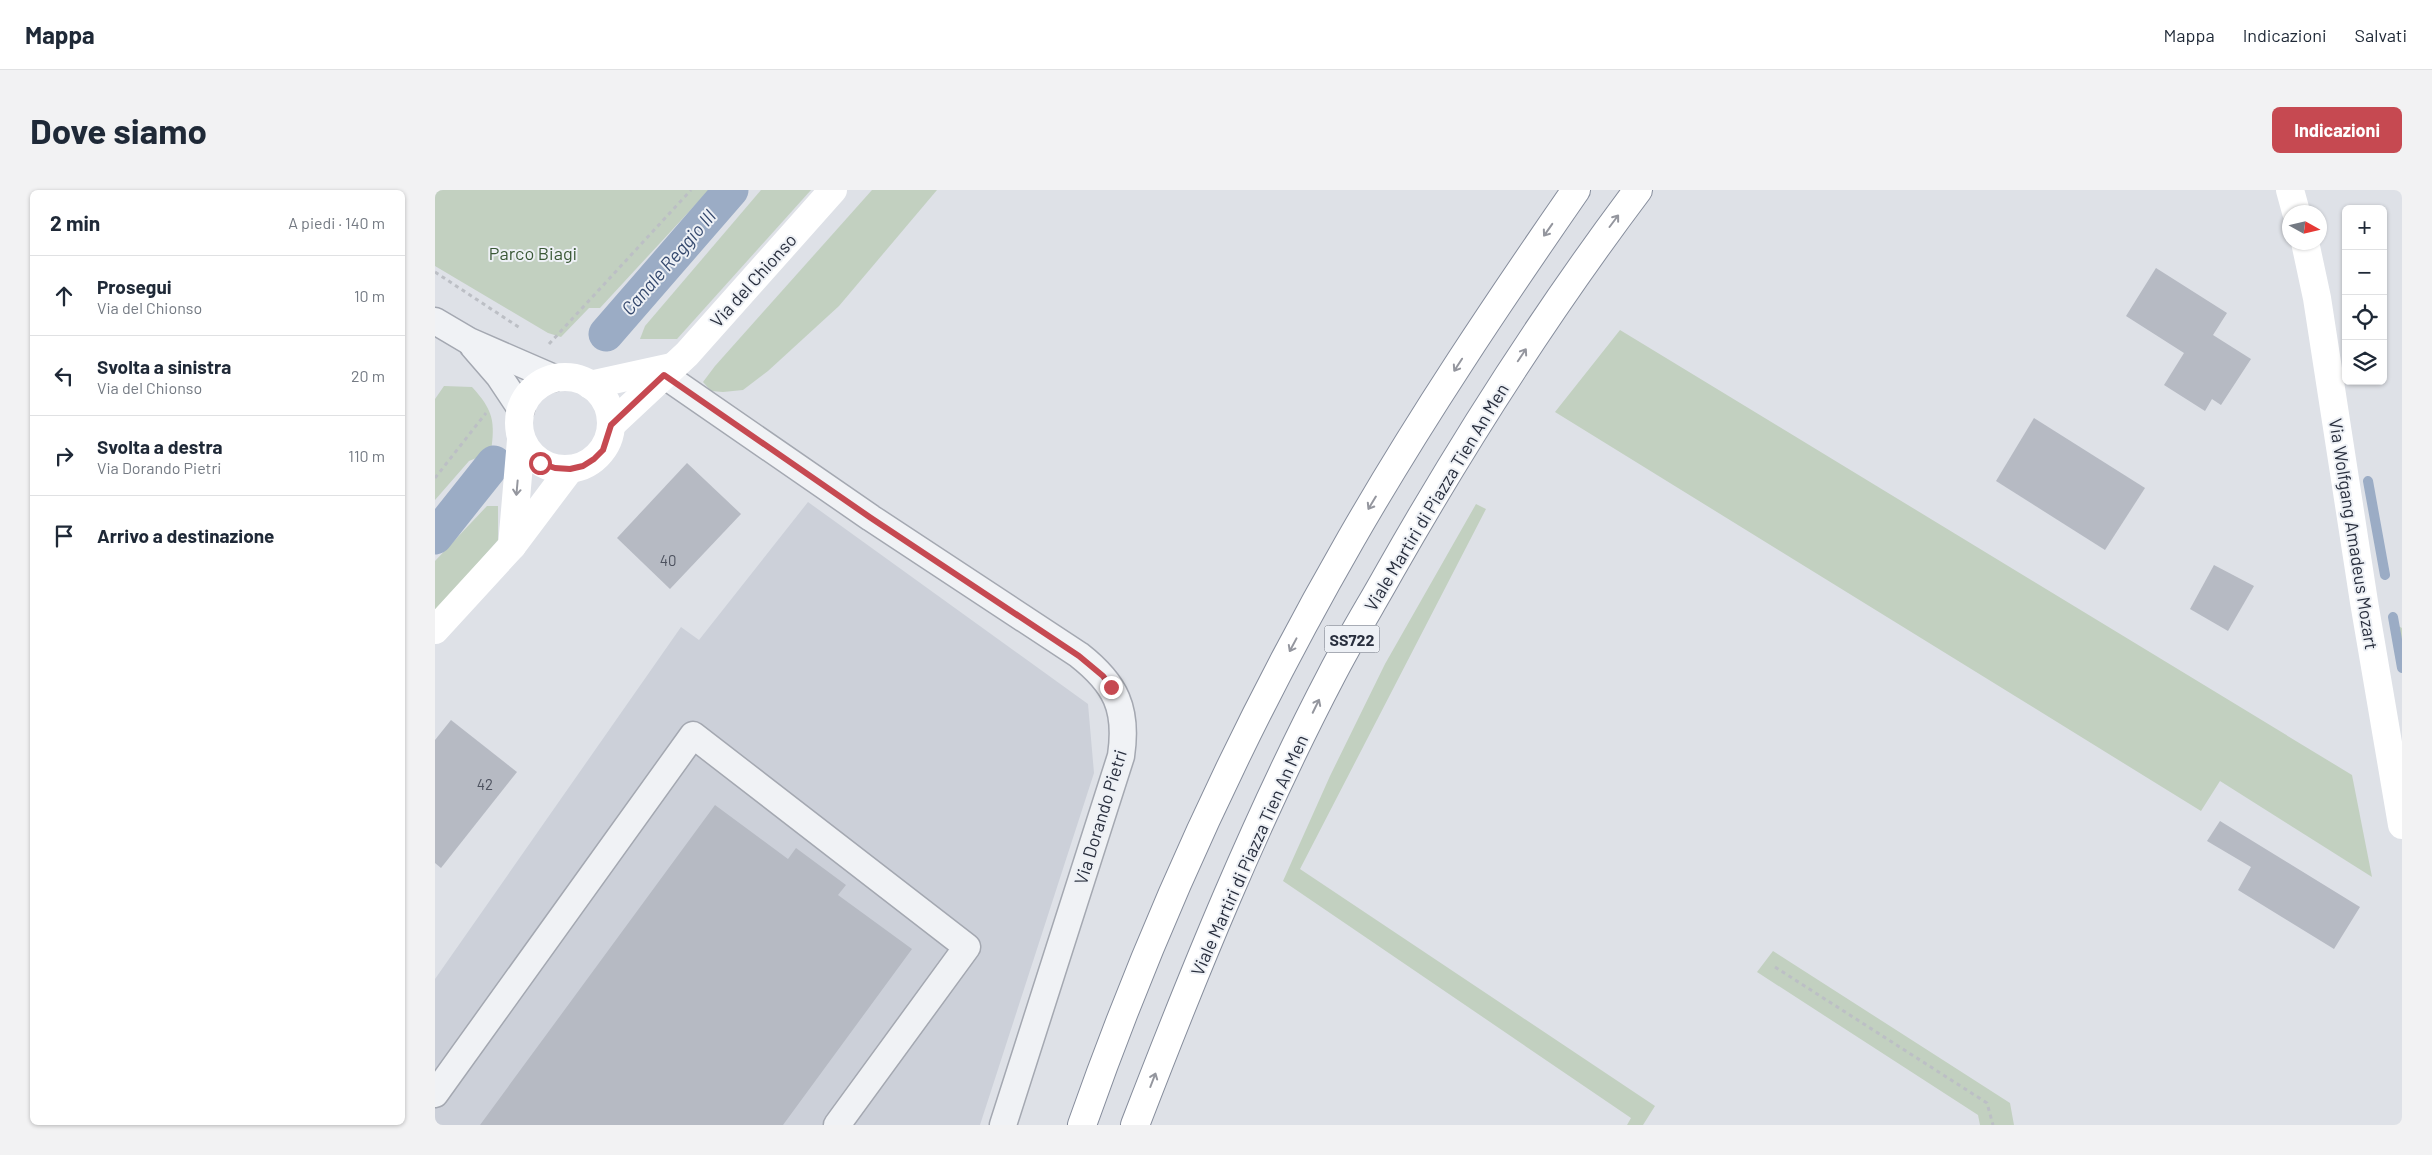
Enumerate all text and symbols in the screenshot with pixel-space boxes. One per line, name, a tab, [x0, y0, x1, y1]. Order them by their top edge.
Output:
text: Mappa	[25, 20, 95, 49]
text: Mappa	[2164, 24, 2215, 46]
text: Indicazioni	[2243, 24, 2327, 46]
text: Salvati	[2355, 24, 2407, 46]
button: Indicazioni	[2272, 107, 2402, 153]
text: Dove siamo	[30, 109, 207, 151]
water label: Canale Reggio III	[616, 204, 720, 319]
north arrow	[2282, 205, 2327, 250]
map controls	[2342, 205, 2387, 385]
button: +	[2342, 205, 2387, 250]
text: 2 min	[50, 210, 100, 235]
text: A piedi · 140 m	[288, 213, 385, 232]
one-way arrow	[1609, 215, 1620, 228]
one-way arrow	[1543, 223, 1553, 237]
street label: Via del Chionso	[705, 229, 801, 331]
park label: Parco Biagi	[489, 242, 577, 264]
button: −	[2342, 250, 2387, 295]
text: Prosegui	[97, 275, 172, 298]
icon: ahead	[50, 282, 78, 310]
text: 10 m	[354, 286, 385, 305]
button: locate	[2342, 295, 2387, 340]
text: Via del Chionso	[97, 298, 202, 317]
button: layers	[2342, 340, 2387, 385]
one-way arrow	[1517, 348, 1527, 362]
text: Svolta a sinistra	[97, 355, 231, 378]
one-way arrow	[1453, 358, 1463, 372]
icon: left	[50, 362, 78, 390]
text: 20 m	[351, 366, 385, 385]
text: Via del Chionso	[97, 378, 202, 397]
street label: Viale Martiri di Piazza Tien An Men	[1359, 379, 1513, 615]
street label: Via Wolfgang Amadeus Mozart	[2325, 417, 2383, 651]
text: Svolta a destra	[97, 435, 223, 458]
icon: right	[50, 442, 78, 470]
text: 110 m	[348, 446, 385, 465]
route start	[529, 452, 552, 475]
text: Via Dorando Pietri	[97, 458, 221, 477]
one-way arrow	[512, 480, 522, 496]
one-way arrow	[1367, 496, 1377, 510]
icon: arrive	[50, 522, 78, 550]
text: Arrivo a destinazione	[97, 524, 275, 547]
house number: 40	[660, 551, 676, 569]
road number: SS722	[1325, 626, 1379, 652]
one-way arrow	[1288, 637, 1297, 652]
route end	[1100, 676, 1123, 699]
one-way arrow	[1311, 699, 1321, 714]
street label: Viale Martiri di Piazza Tien An Men	[1186, 731, 1312, 979]
street label: Via Dorando Pietri	[1069, 747, 1131, 887]
house number: 42	[477, 775, 493, 793]
one-way arrow	[1149, 1072, 1158, 1088]

